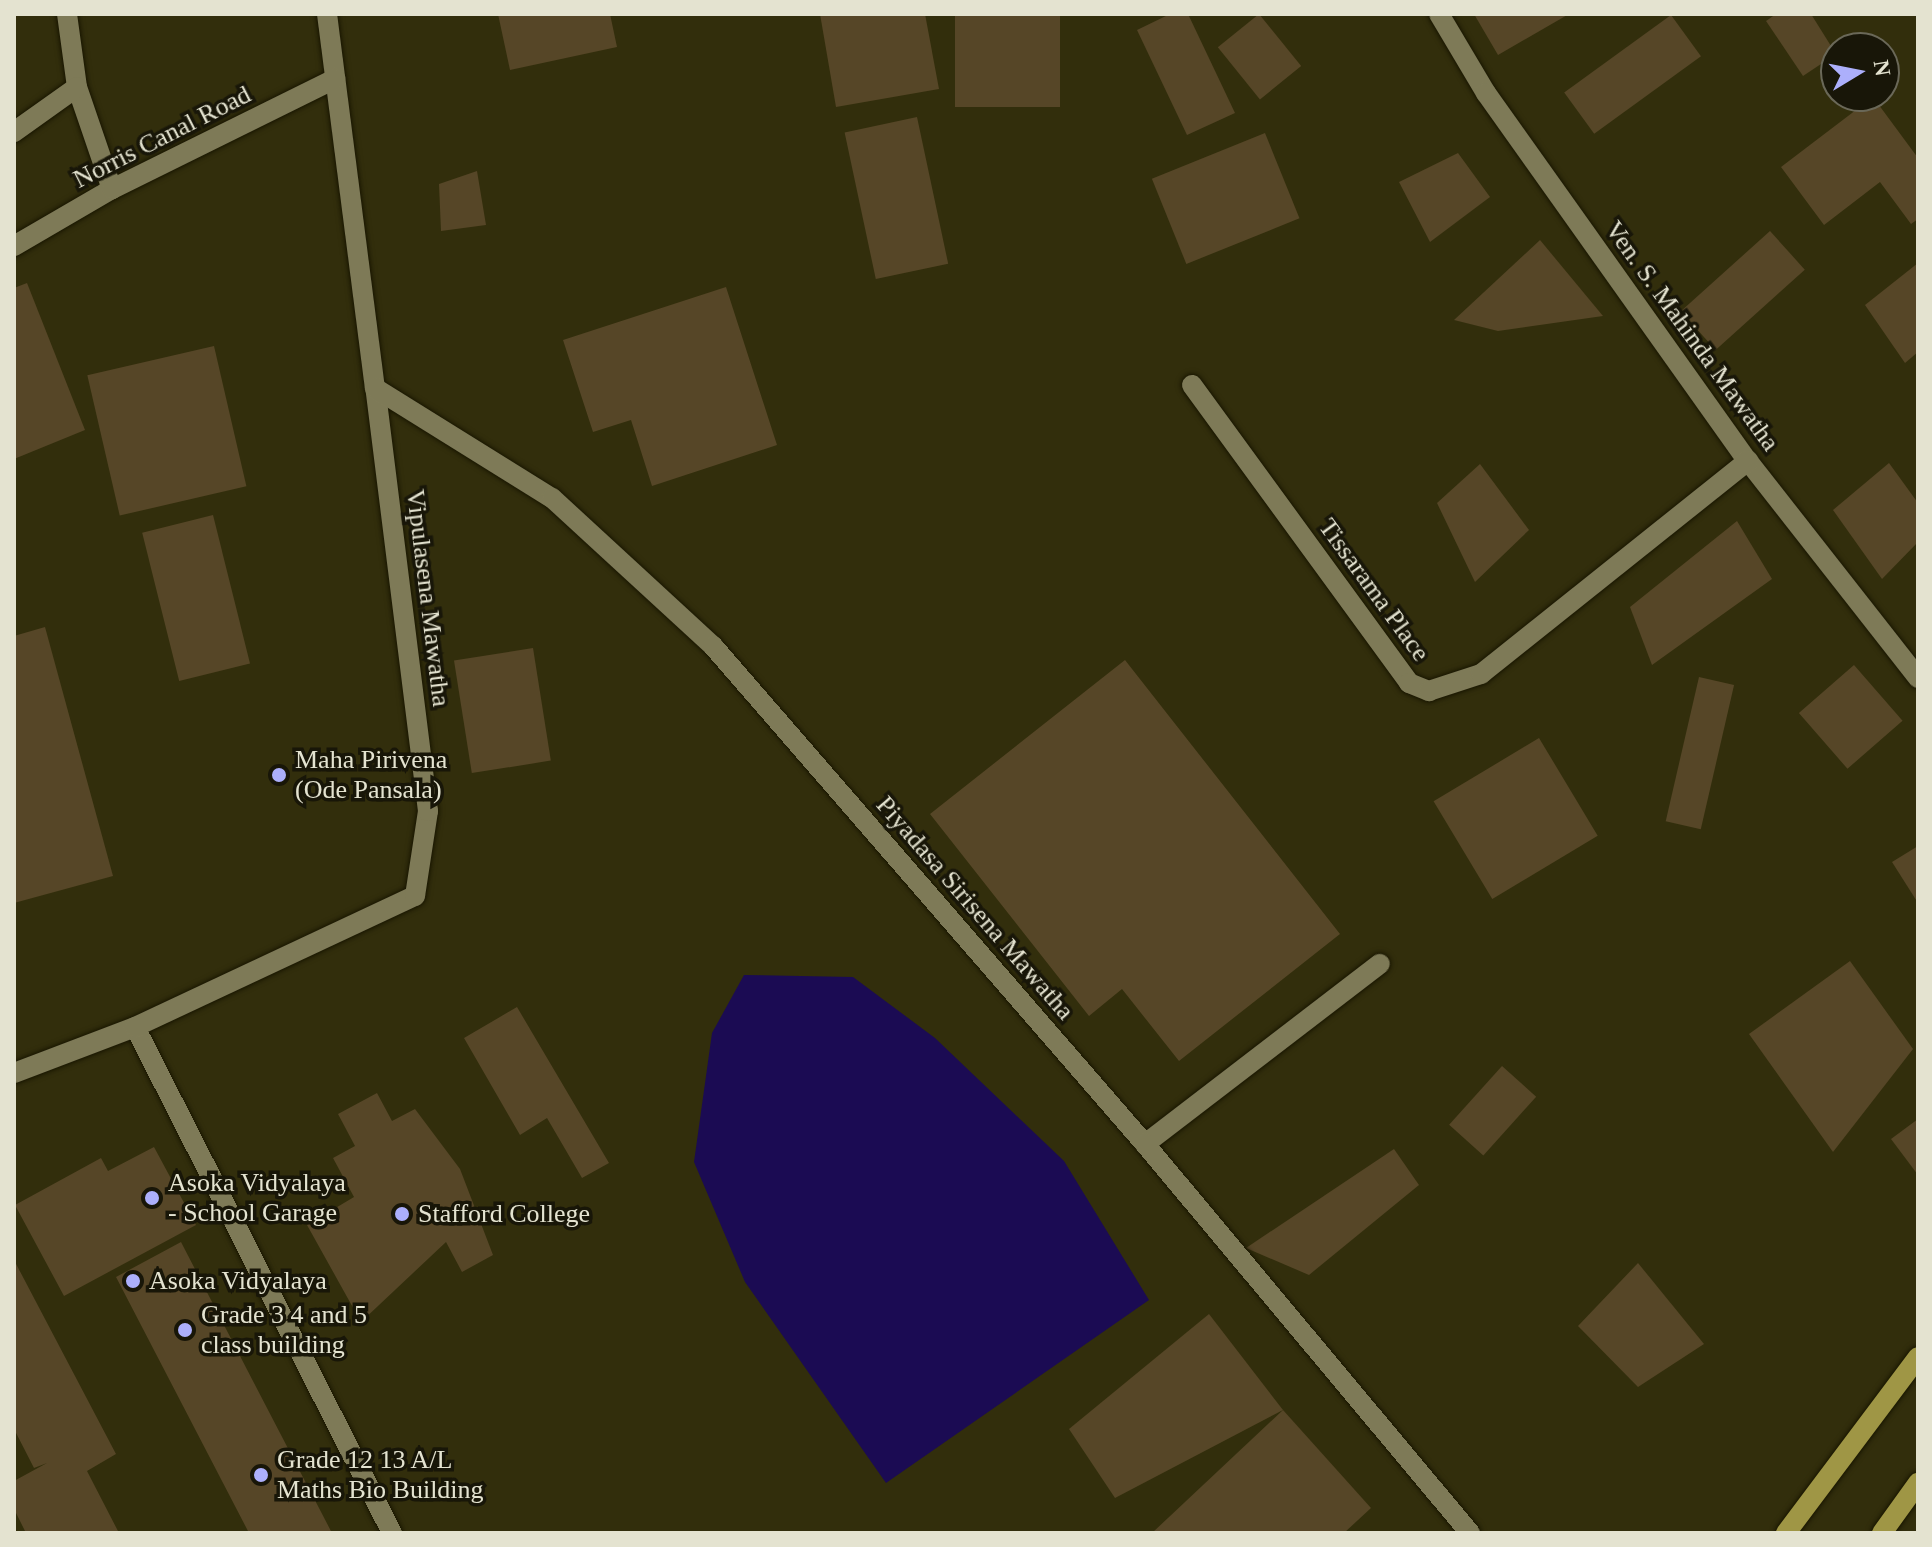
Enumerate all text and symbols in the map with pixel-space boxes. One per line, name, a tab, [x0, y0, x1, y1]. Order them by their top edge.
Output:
north arrow	[1820, 32, 1900, 112]
text: N	[1868, 58, 1896, 78]
street label: Norris Canal Road	[68, 79, 256, 195]
street label: Ven. S. Mahinda Mawatha	[1598, 215, 1786, 457]
street label: Vipulasena Mawatha	[399, 488, 457, 708]
street label: Tissarama Place	[1312, 513, 1436, 667]
place label: Maha Pirivena (Ode Pansala)	[295, 744, 447, 806]
marker: Maha Pirivena (Ode Pansala)	[270, 766, 288, 784]
street label: Piyadasa Sirisena Mawatha	[869, 790, 1081, 1026]
place label: Asoka Vidyalaya - School Garage	[168, 1167, 346, 1228]
marker: Asoka Vidyalaya - School Garage	[143, 1189, 161, 1207]
place label: Stafford College	[418, 1198, 590, 1230]
marker: Stafford College	[393, 1205, 411, 1223]
place label: Asoka Vidyalaya	[149, 1265, 327, 1297]
marker: Asoka Vidyalaya	[124, 1272, 142, 1290]
place label: Grade 3 4 and 5 class building	[201, 1299, 367, 1360]
marker: Grade 3 4 and 5 class building	[176, 1321, 194, 1339]
place label: Grade 12 13 A/L Maths Bio Building	[277, 1444, 484, 1506]
marker: Grade 12 13 A/L Maths Bio Building	[252, 1466, 270, 1484]

